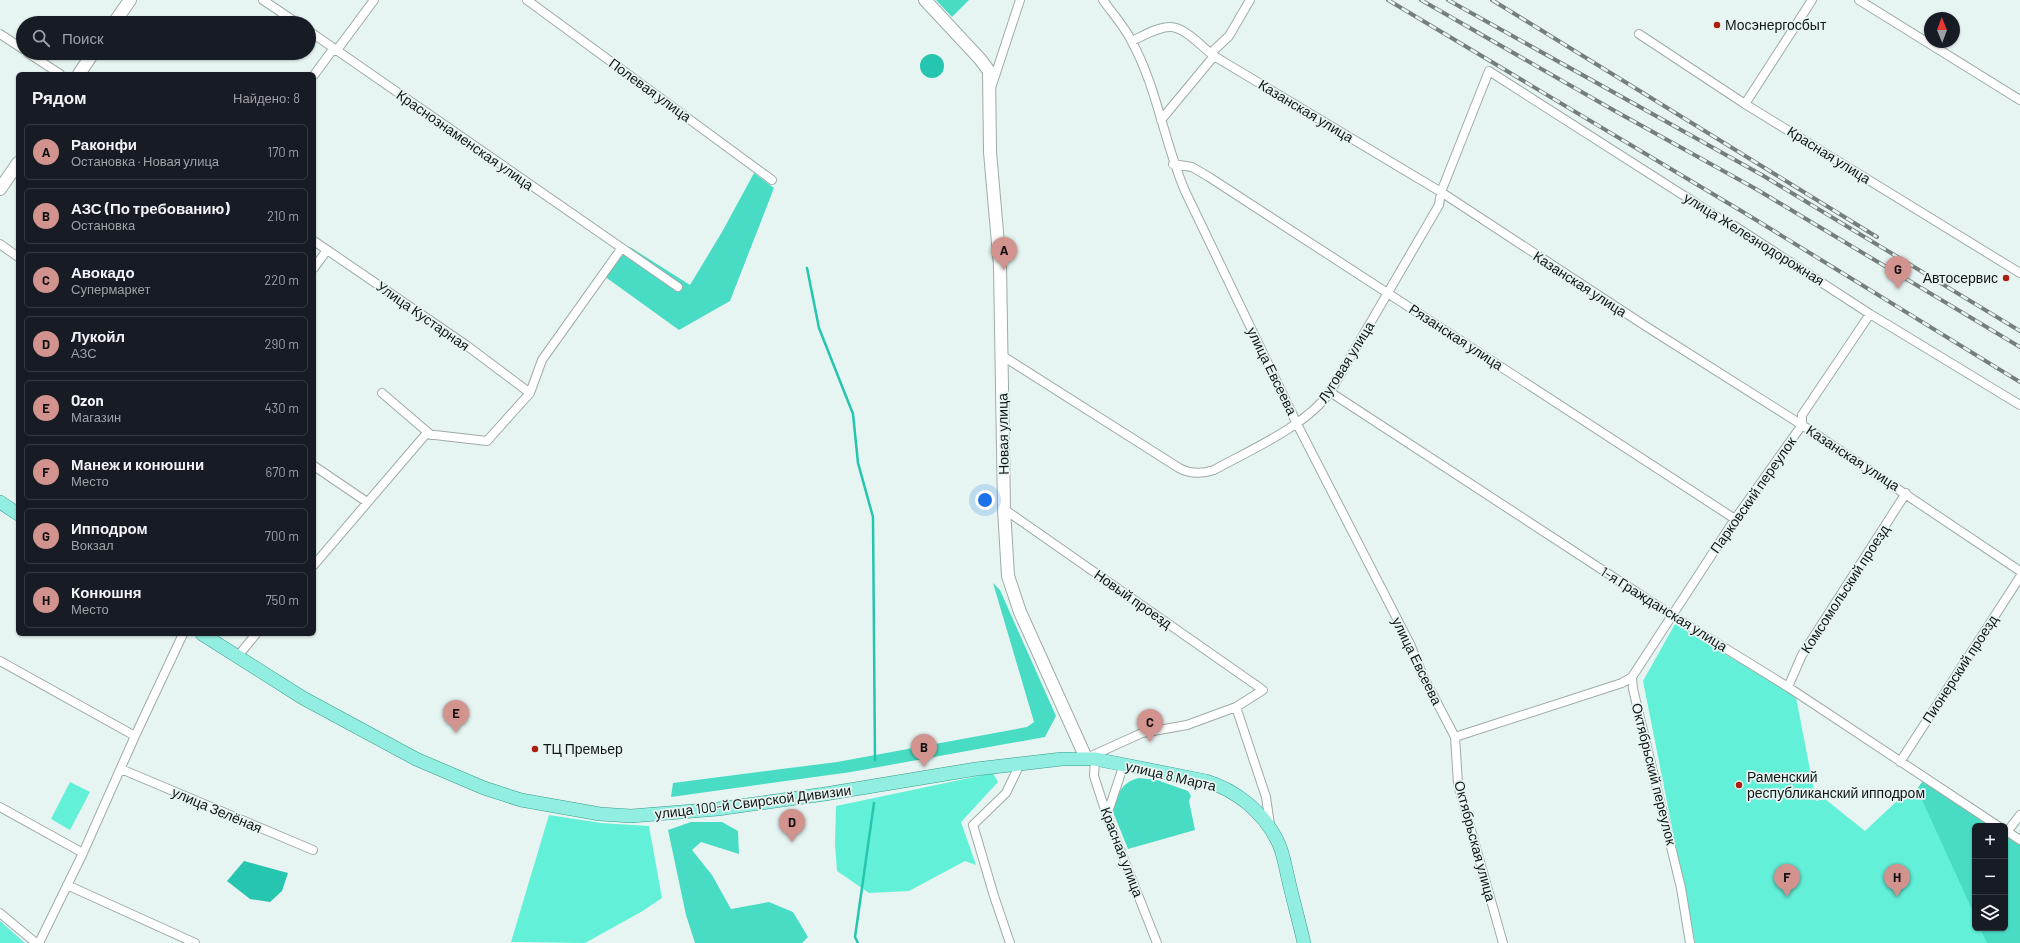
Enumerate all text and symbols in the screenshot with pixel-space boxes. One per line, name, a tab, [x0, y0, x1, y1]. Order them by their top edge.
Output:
north arrow	[1924, 12, 1960, 48]
search box	[16, 16, 316, 60]
place label: Мосэнергосбыт	[1725, 16, 1827, 33]
marker: Мосэнергосбыт	[1712, 20, 1722, 30]
icon: search	[30, 27, 52, 49]
text: Поиск	[62, 29, 104, 47]
street label: Полевая улица	[606, 54, 695, 125]
street label: Казанская улица	[1256, 76, 1357, 146]
street label: Краснознаменская улица	[394, 86, 537, 193]
text: Рядом	[32, 87, 87, 107]
text: Найдено: 8	[233, 90, 300, 106]
street label: Красная улица	[1784, 122, 1874, 187]
text: Раконфи	[71, 135, 137, 153]
text: A	[42, 144, 50, 160]
text: 170 m	[268, 144, 299, 160]
text: Остановка · Новая улица	[71, 153, 219, 169]
street label: улица Железнодорожная	[1681, 188, 1828, 289]
text: АЗС (По требованию)	[71, 199, 230, 217]
text: B	[42, 208, 50, 224]
text: 210 m	[267, 208, 299, 224]
text: Остановка	[71, 217, 135, 233]
pin: A	[991, 237, 1017, 270]
street label: Казанская улица	[1530, 247, 1630, 320]
pin: G	[1885, 256, 1911, 289]
text: Авокадо	[71, 263, 135, 281]
place label: Автосервис	[1923, 269, 1998, 286]
text: C	[42, 272, 50, 288]
text: 220 m	[264, 272, 299, 288]
marker: Автосервис	[2001, 273, 2011, 283]
street label: Улица Кустарная	[374, 277, 473, 354]
text: Супермаркет	[71, 281, 150, 297]
street label: Рязанская улица	[1406, 300, 1507, 373]
street label: Луговая улица	[1314, 318, 1377, 406]
street label: улица Евсеева	[1244, 324, 1301, 418]
text: Лукойл	[71, 327, 125, 345]
text: D	[42, 336, 50, 352]
text: 290 m	[265, 336, 299, 352]
text: АЗС	[71, 345, 97, 361]
text: Ozon	[71, 391, 104, 409]
street label: Новая улица	[993, 393, 1012, 475]
text: E	[42, 400, 50, 416]
text: 430 m	[264, 400, 299, 416]
text: Магазин	[71, 409, 121, 425]
street label: Казанская улица	[1803, 421, 1903, 494]
street label: Парковский переулок	[1706, 432, 1800, 556]
text: Манеж и конюшни	[71, 455, 204, 473]
text: F	[42, 464, 50, 480]
text: 670 m	[265, 464, 299, 480]
text: Место	[71, 473, 109, 489]
your location	[975, 490, 995, 510]
text: Ипподром	[71, 519, 148, 537]
street label: Комсомольский проезд	[1797, 521, 1892, 656]
text: G	[42, 528, 50, 544]
text: 700 m	[265, 528, 299, 544]
text: Вокзал	[71, 537, 114, 553]
street label: 1-я Гражданская улица	[1598, 563, 1731, 655]
street label: Новый проезд	[1091, 566, 1175, 632]
text: Конюшня	[71, 583, 142, 601]
text: H	[42, 592, 50, 608]
text: 750 m	[265, 592, 299, 608]
text: Место	[71, 601, 109, 617]
street label: Пионерский проезд	[1918, 611, 2001, 726]
street label: улица Евсеева	[1389, 614, 1446, 708]
pin: E	[443, 700, 469, 733]
street label: Октябрьский переулок	[1629, 701, 1681, 847]
pin: C	[1137, 709, 1163, 742]
pin: B	[911, 734, 937, 767]
place label: ТЦ Премьер	[543, 740, 623, 757]
marker: ТЦ Премьер	[530, 744, 540, 754]
street label: улица 8 Марта	[1124, 757, 1218, 794]
place label: Раменский республиканский ипподром	[1747, 768, 1925, 801]
street label: Октябрьская улица	[1451, 779, 1500, 903]
marker: Раменский республиканский ипподром	[1734, 780, 1744, 790]
street label: улица 100-й Свирской Дивизии	[654, 781, 852, 822]
street label: улица Зелёная	[170, 783, 265, 836]
street label: Красная улица	[1097, 804, 1148, 899]
pin: D	[779, 809, 805, 842]
map controls	[1972, 823, 2008, 931]
button: +	[1972, 823, 2008, 859]
button: −	[1972, 859, 2008, 895]
pin: F	[1774, 864, 1800, 897]
pin: H	[1884, 864, 1910, 897]
button: layers	[1972, 895, 2008, 931]

